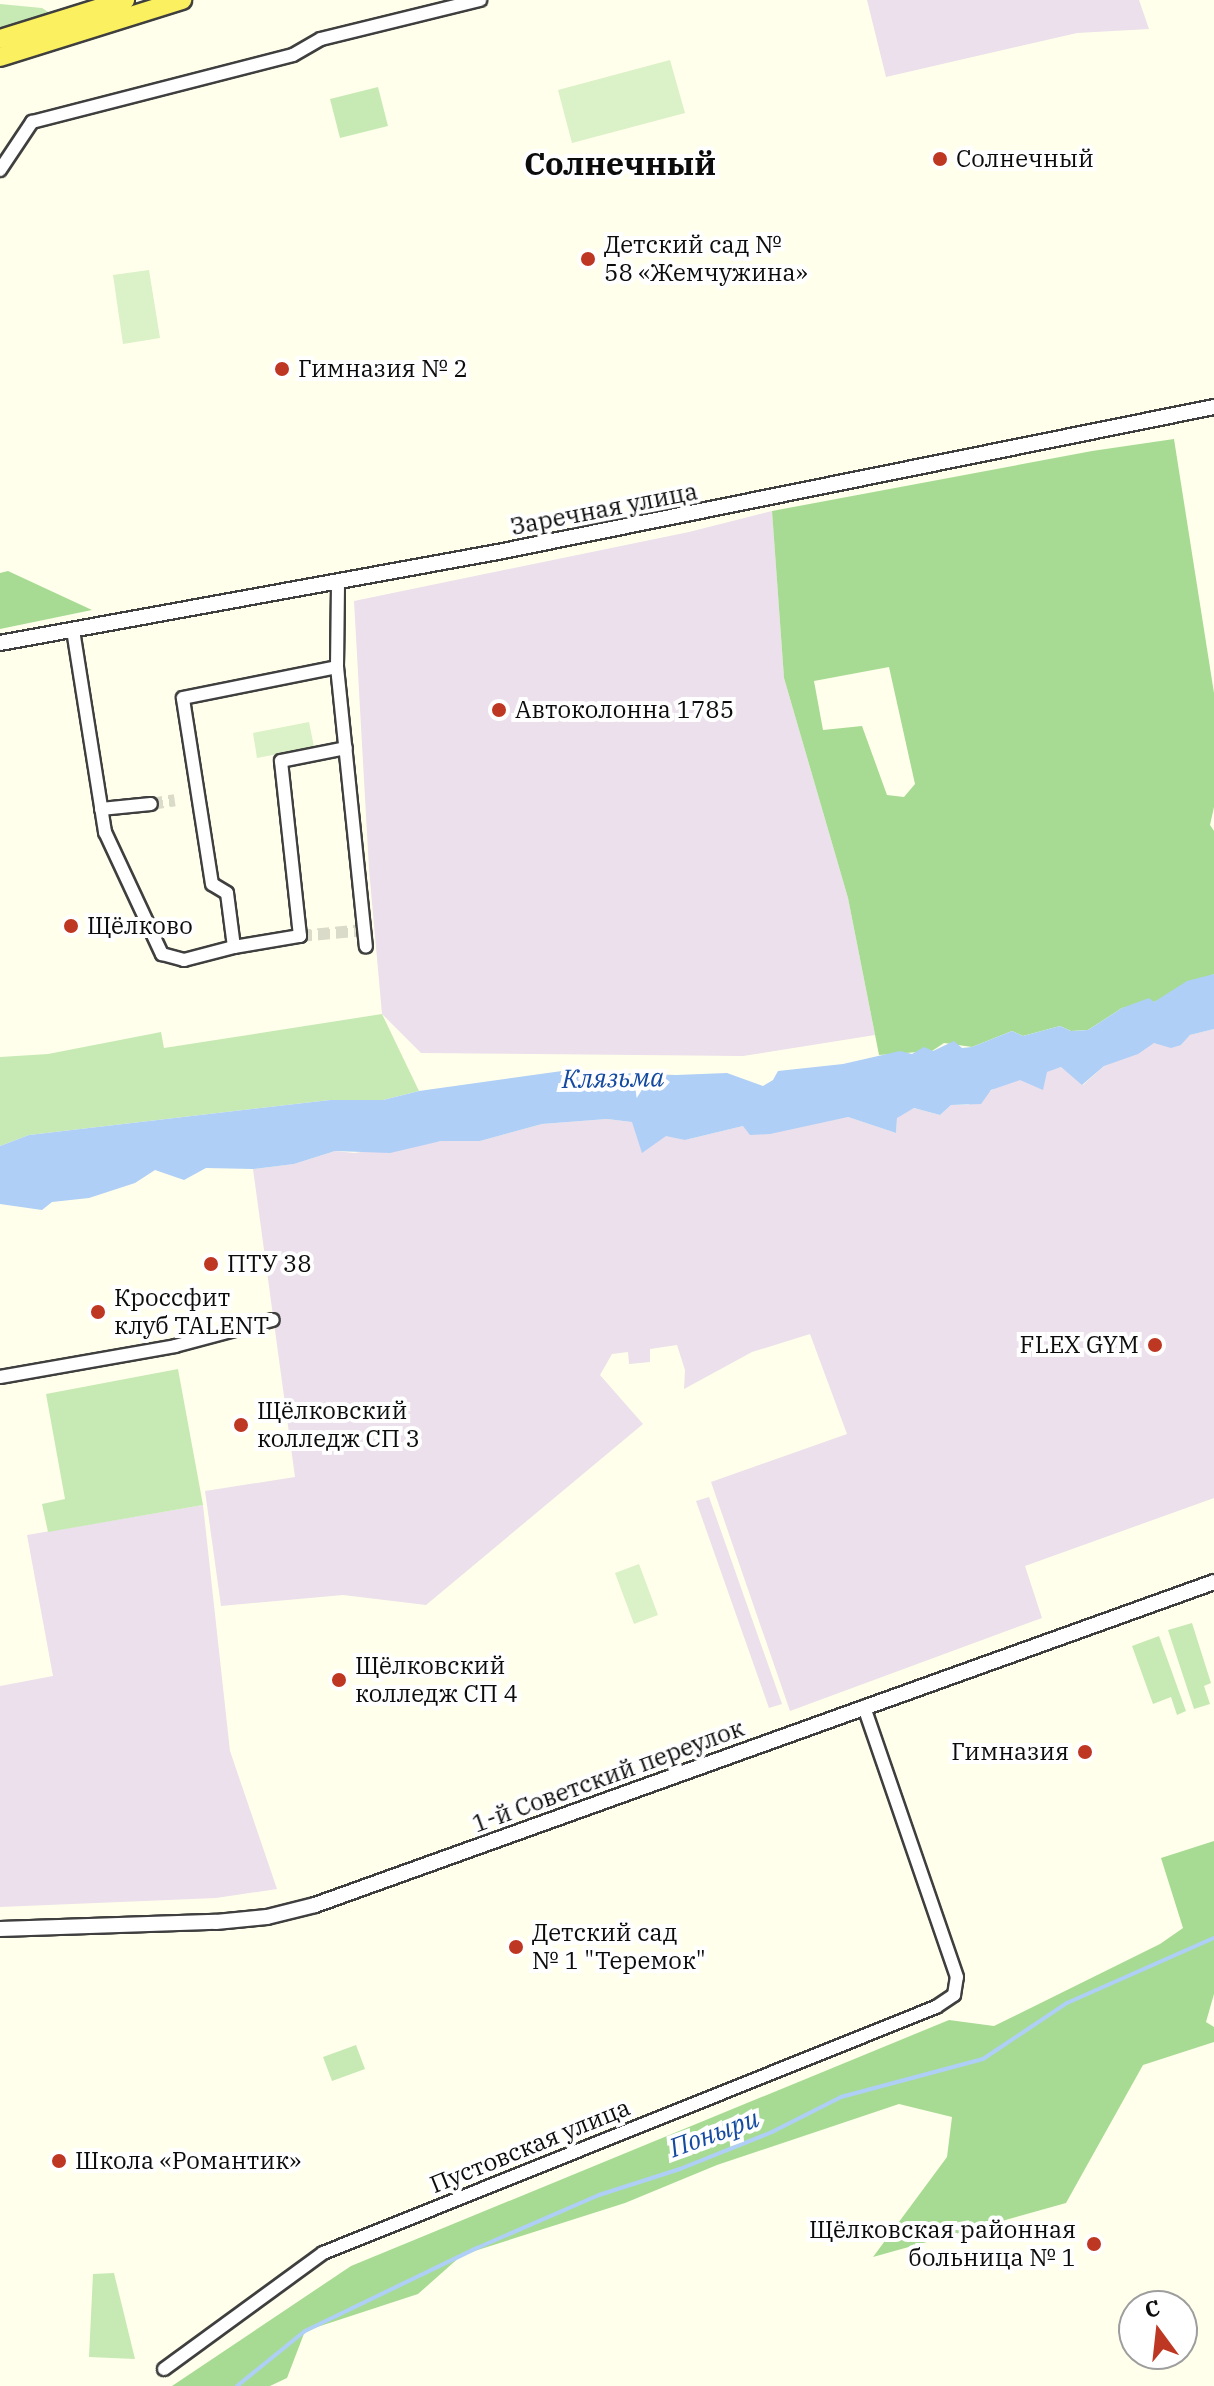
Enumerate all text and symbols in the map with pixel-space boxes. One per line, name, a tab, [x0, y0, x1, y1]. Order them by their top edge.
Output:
district label: Солнечный	[524, 144, 716, 182]
place label: Солнечный	[956, 145, 1094, 173]
marker: Солнечный	[931, 150, 949, 168]
place label: Детский сад № 58 «Жемчужина»	[604, 231, 808, 287]
marker: Детский сад № 58 «Жемчужина»	[579, 250, 597, 268]
place label: Гимназия № 2	[298, 355, 468, 383]
marker: Гимназия № 2	[273, 360, 291, 378]
street label: Заречная улица	[508, 477, 700, 541]
place label: Автоколонна 1785	[515, 696, 734, 724]
marker: Автоколонна 1785	[490, 701, 508, 719]
place label: Щёлково	[87, 912, 193, 940]
marker: Щёлково	[62, 917, 80, 935]
water label: Клязьма	[562, 1062, 664, 1094]
place label: ПТУ 38	[227, 1250, 312, 1278]
marker: ПТУ 38	[202, 1255, 220, 1273]
place label: Кроссфит клуб TALENT	[114, 1284, 269, 1340]
marker: Кроссфит клуб TALENT	[89, 1303, 107, 1321]
place label: FLEX GYM	[1020, 1331, 1139, 1359]
marker: FLEX GYM	[1146, 1336, 1164, 1354]
place label: Щёлковский колледж СП 3	[257, 1397, 420, 1453]
marker: Щёлковский колледж СП 3	[232, 1416, 250, 1434]
place label: Щёлковский колледж СП 4	[355, 1652, 518, 1708]
marker: Щёлковский колледж СП 4	[330, 1671, 348, 1689]
street label: 1-й Советский переулок	[468, 1713, 748, 1839]
place label: Гимназия	[951, 1738, 1069, 1766]
marker: Гимназия	[1076, 1743, 1094, 1761]
place label: Детский сад № 1 "Теремок"	[532, 1919, 706, 1975]
marker: Детский сад № 1 "Теремок"	[507, 1938, 525, 1956]
street label: Пустовская улица	[426, 2093, 634, 2199]
water label: Поныри	[665, 2102, 763, 2164]
place label: Школа «Романтик»	[75, 2147, 301, 2175]
marker: Школа «Романтик»	[50, 2152, 68, 2170]
place label: Щёлковская районная больница № 1	[809, 2216, 1076, 2272]
marker: Щёлковская районная больница № 1	[1083, 2233, 1105, 2255]
north arrow	[1118, 2290, 1198, 2370]
text: С	[1141, 2292, 1163, 2324]

